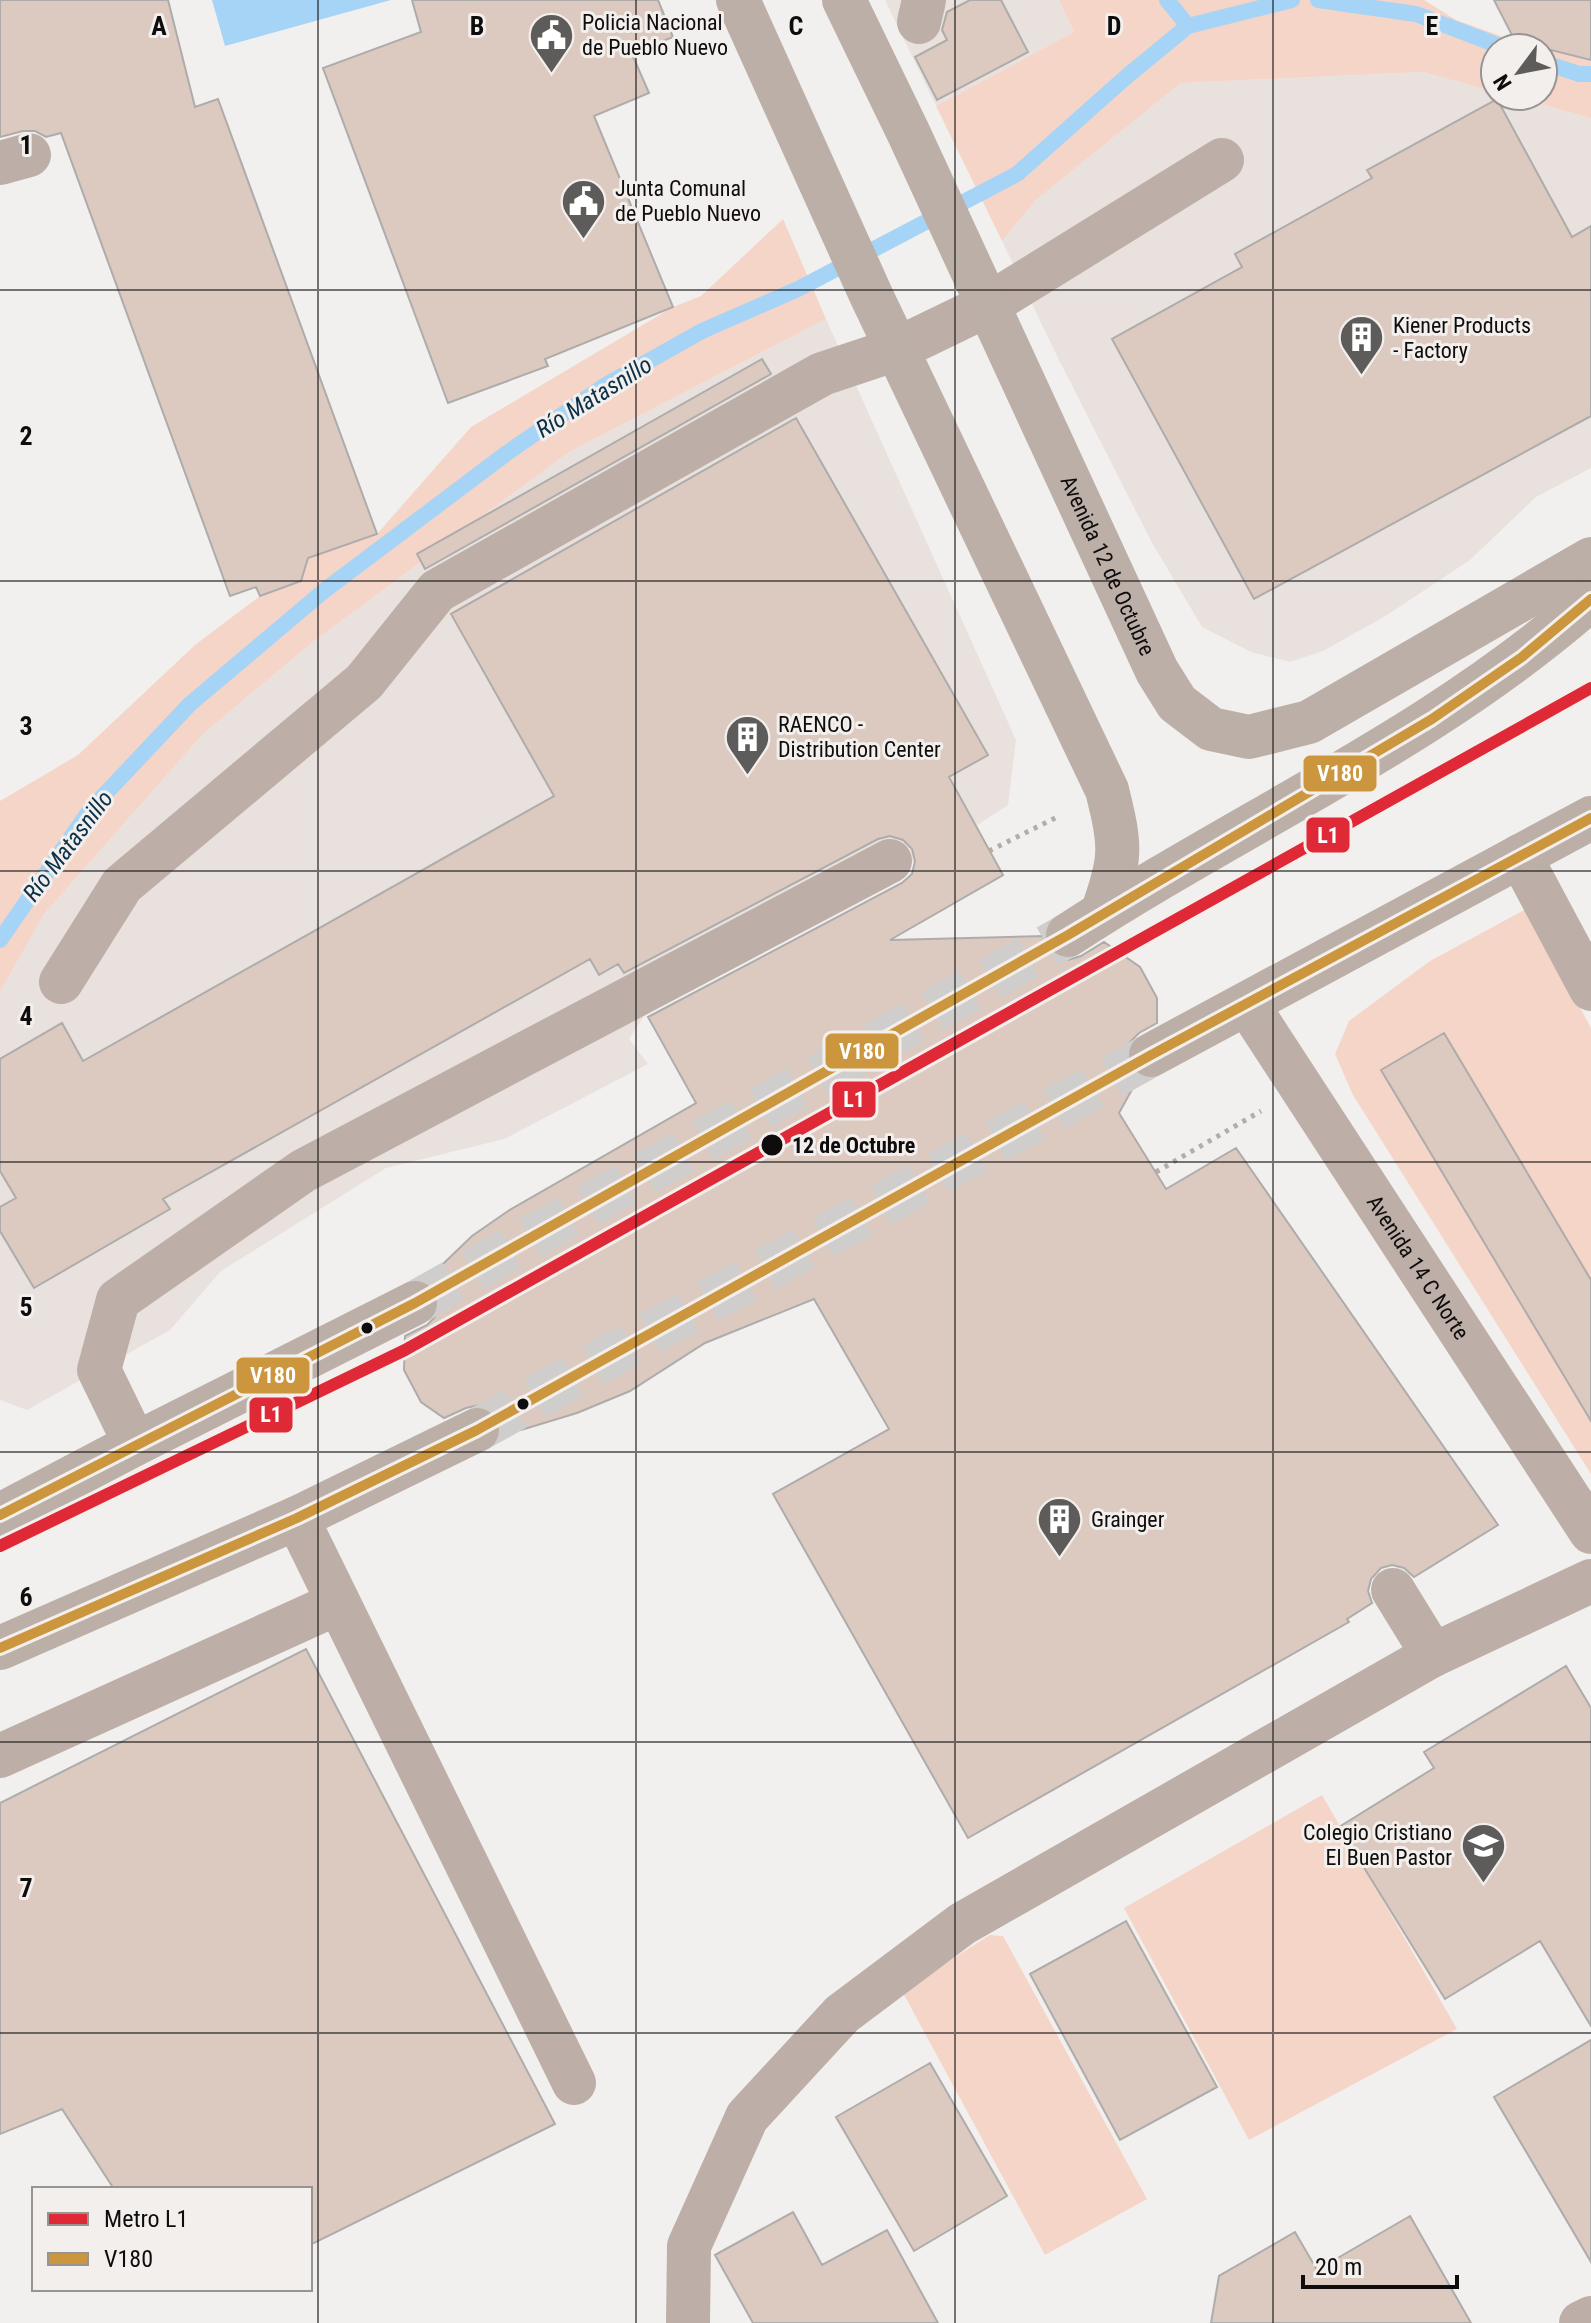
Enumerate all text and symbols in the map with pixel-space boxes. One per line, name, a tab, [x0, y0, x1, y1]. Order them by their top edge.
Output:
place label: Policia Nacional de Pueblo Nuevo	[582, 10, 728, 60]
text: A	[151, 11, 167, 41]
text: B	[470, 11, 484, 41]
public building icon: Policia Nacional de Pueblo Nuevo	[527, 11, 575, 74]
text: C	[789, 11, 804, 41]
text: D	[1107, 11, 1121, 41]
text: E	[1426, 11, 1439, 41]
north arrow	[1479, 32, 1559, 112]
text: N	[1488, 70, 1517, 95]
text: 1	[19, 130, 33, 160]
place label: Junta Comunal de Pueblo Nuevo	[615, 176, 761, 226]
public building icon: Junta Comunal de Pueblo Nuevo	[560, 177, 608, 240]
place label: Kiener Products - Factory	[1393, 313, 1531, 363]
building icon: Kiener Products - Factory	[1338, 314, 1386, 377]
water label: Río Matasnillo	[531, 350, 657, 444]
text: 2	[19, 421, 33, 451]
street label: Avenida 12 de Octubre	[1056, 471, 1160, 659]
text: 3	[19, 711, 33, 741]
place label: RAENCO - Distribution Center	[778, 712, 941, 762]
building icon: RAENCO - Distribution Center	[723, 713, 771, 776]
line badge: V180	[1302, 754, 1378, 793]
text: V180	[1317, 761, 1363, 786]
water label: Río Matasnillo	[17, 785, 119, 907]
line badge: L1	[1305, 816, 1351, 854]
text: L1	[1317, 823, 1339, 848]
text: 4	[19, 1001, 33, 1031]
line badge: V180	[824, 1032, 900, 1070]
text: V180	[839, 1039, 885, 1064]
line badge: L1	[831, 1080, 877, 1119]
text: L1	[843, 1087, 865, 1112]
marker: 12 de Octubre	[759, 1132, 785, 1158]
place label: 12 de Octubre	[792, 1133, 915, 1158]
street label: Avenida 14 C Norte	[1362, 1190, 1474, 1344]
text: 5	[19, 1292, 33, 1322]
unlabelled marker	[359, 1320, 375, 1336]
line badge: V180	[235, 1356, 311, 1395]
text: V180	[250, 1363, 296, 1388]
line badge: L1	[248, 1396, 294, 1434]
unlabelled marker	[515, 1396, 531, 1412]
text: L1	[260, 1402, 282, 1427]
building icon: Grainger	[1036, 1495, 1084, 1558]
place label: Grainger	[1091, 1507, 1165, 1532]
text: 6	[19, 1582, 33, 1612]
place label: Colegio Cristiano El Buen Pastor	[1303, 1820, 1452, 1870]
school or university icon: Colegio Cristiano El Buen Pastor	[1459, 1821, 1507, 1884]
text: 7	[19, 1873, 33, 1903]
legend	[32, 2187, 312, 2291]
text: Metro L1	[104, 2205, 188, 2233]
scale bar	[1303, 2239, 1457, 2289]
text: V180	[104, 2245, 153, 2273]
text: 20 m	[1315, 2253, 1362, 2281]

